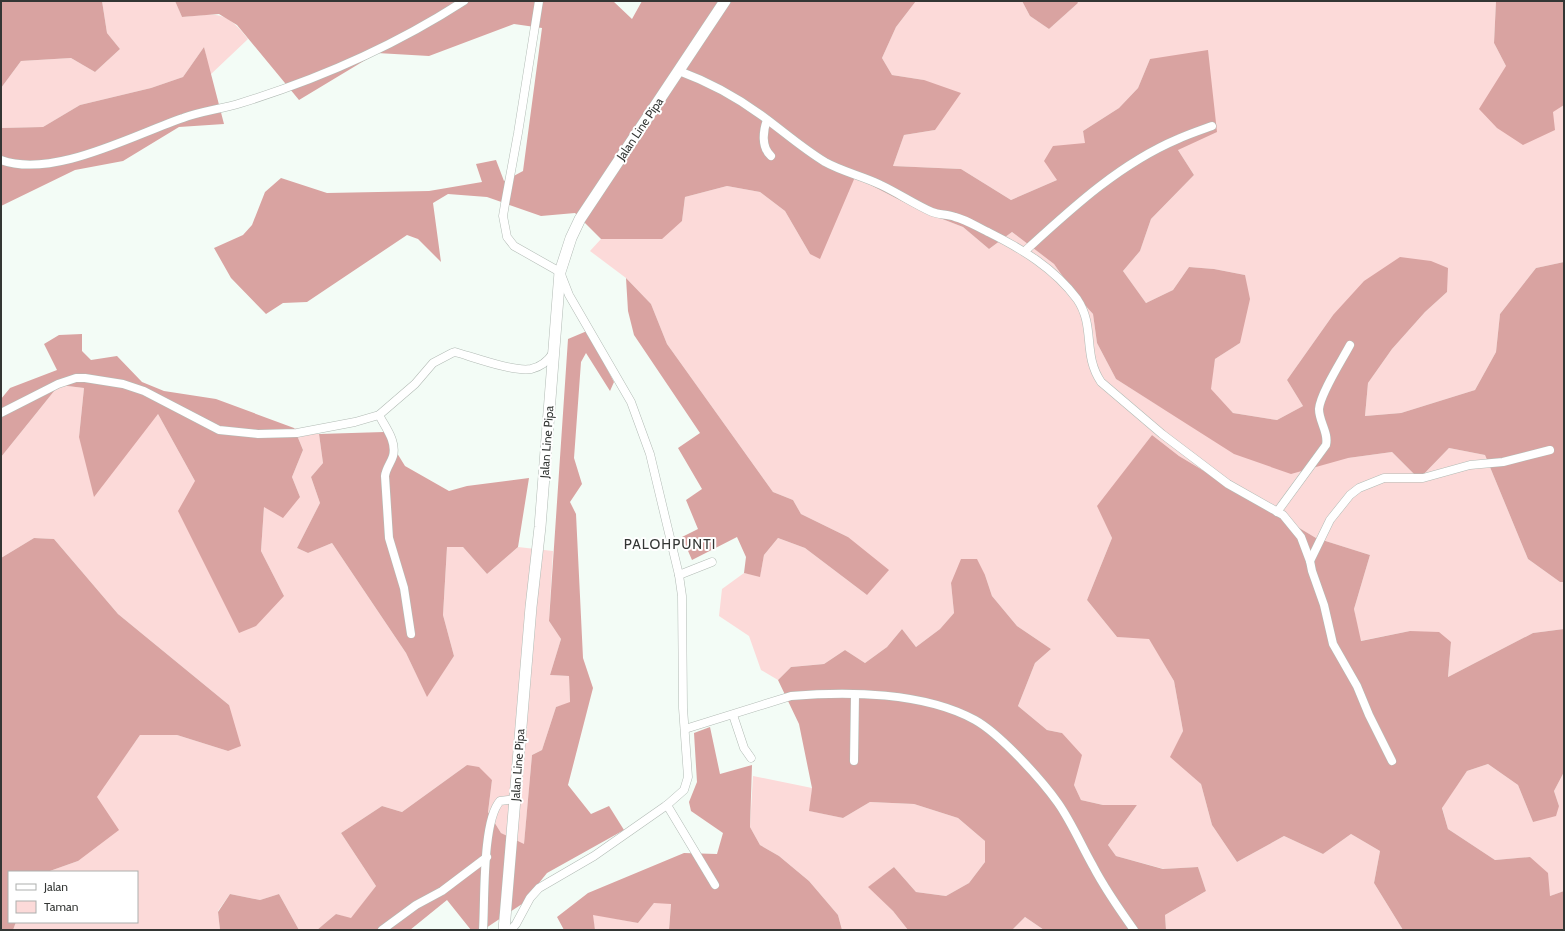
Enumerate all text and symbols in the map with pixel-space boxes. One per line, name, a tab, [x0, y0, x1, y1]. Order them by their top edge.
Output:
street label: Jalan Line Pipa	[613, 94, 666, 164]
street label: Jalan Line Pipa	[536, 405, 557, 480]
district label: PALOHPUNTI	[624, 535, 716, 553]
street label: Jalan Line Pipa	[507, 728, 528, 803]
legend	[8, 871, 138, 923]
text: Jalan	[43, 879, 68, 894]
text: Taman	[44, 899, 79, 914]

